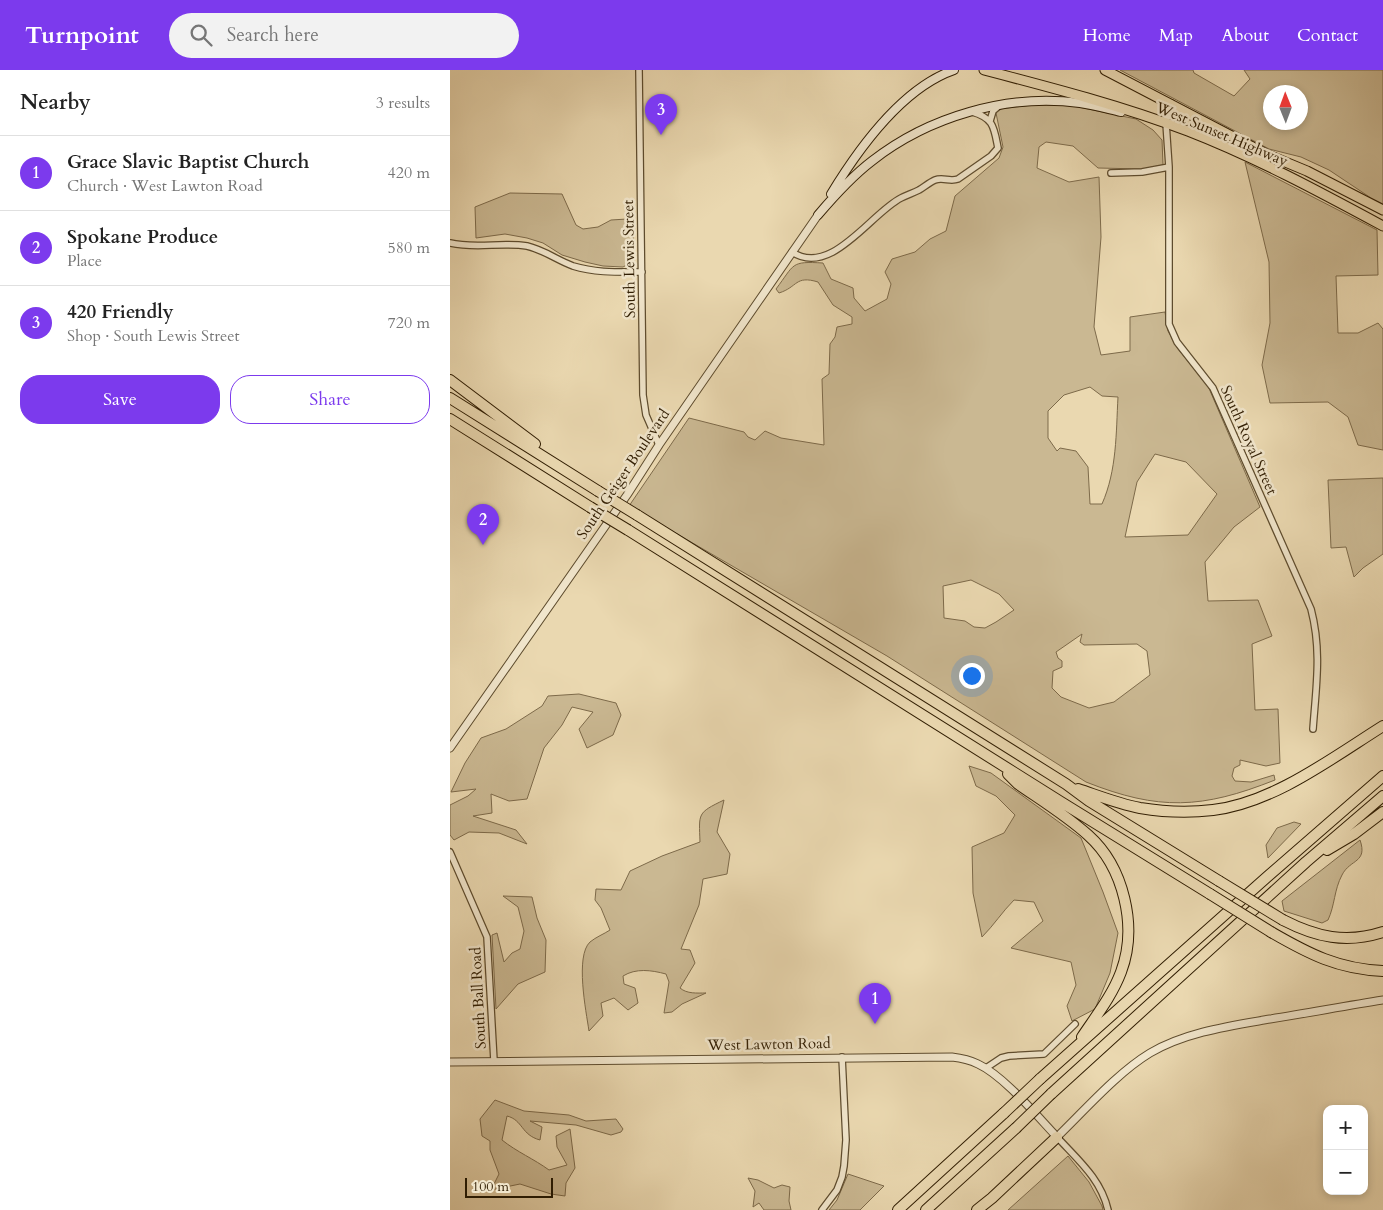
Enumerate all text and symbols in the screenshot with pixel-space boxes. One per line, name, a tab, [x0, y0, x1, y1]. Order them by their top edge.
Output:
search box	[169, 13, 519, 58]
text: Turnpoint	[25, 19, 139, 52]
icon: search	[187, 21, 215, 49]
text: Search here	[227, 22, 319, 48]
text: Home	[1083, 23, 1131, 48]
text: Map	[1159, 23, 1193, 48]
text: About	[1221, 23, 1269, 48]
text: Contact	[1297, 23, 1358, 48]
north arrow	[1263, 85, 1308, 130]
text: Nearby	[20, 88, 91, 117]
text: 3 results	[376, 92, 430, 114]
pin: 3	[645, 94, 677, 135]
street label: West Sunset Highway	[1152, 97, 1291, 171]
text: Grace Slavic Baptist Church	[67, 149, 309, 175]
text: 1	[32, 162, 40, 184]
text: 420 m	[388, 162, 430, 184]
text: Church · West Lawton Road	[67, 175, 263, 197]
street label: South Lewis Street	[618, 200, 640, 318]
text: Spokane Produce	[67, 224, 218, 250]
text: 2	[32, 237, 40, 259]
text: 580 m	[388, 237, 430, 259]
text: Place	[67, 250, 102, 272]
text: 420 Friendly	[67, 299, 174, 325]
text: 3	[32, 312, 40, 334]
text: 720 m	[388, 312, 430, 334]
text: Shop · South Lewis Street	[67, 325, 240, 347]
button: Save	[20, 375, 220, 424]
button: Share	[230, 375, 430, 424]
street label: South Royal Street	[1216, 382, 1282, 498]
street label: South Geiger Boulevard	[572, 405, 674, 543]
pin: 2	[467, 504, 499, 545]
your location	[959, 663, 985, 689]
street label: South Ball Road	[465, 946, 491, 1050]
pin: 1	[859, 983, 891, 1024]
street label: West Lawton Road	[706, 1033, 831, 1055]
map controls	[1323, 1105, 1368, 1195]
button: +	[1323, 1105, 1368, 1150]
button: −	[1323, 1150, 1368, 1195]
scale bar	[465, 1175, 552, 1198]
text: 100 m	[472, 1177, 509, 1196]

